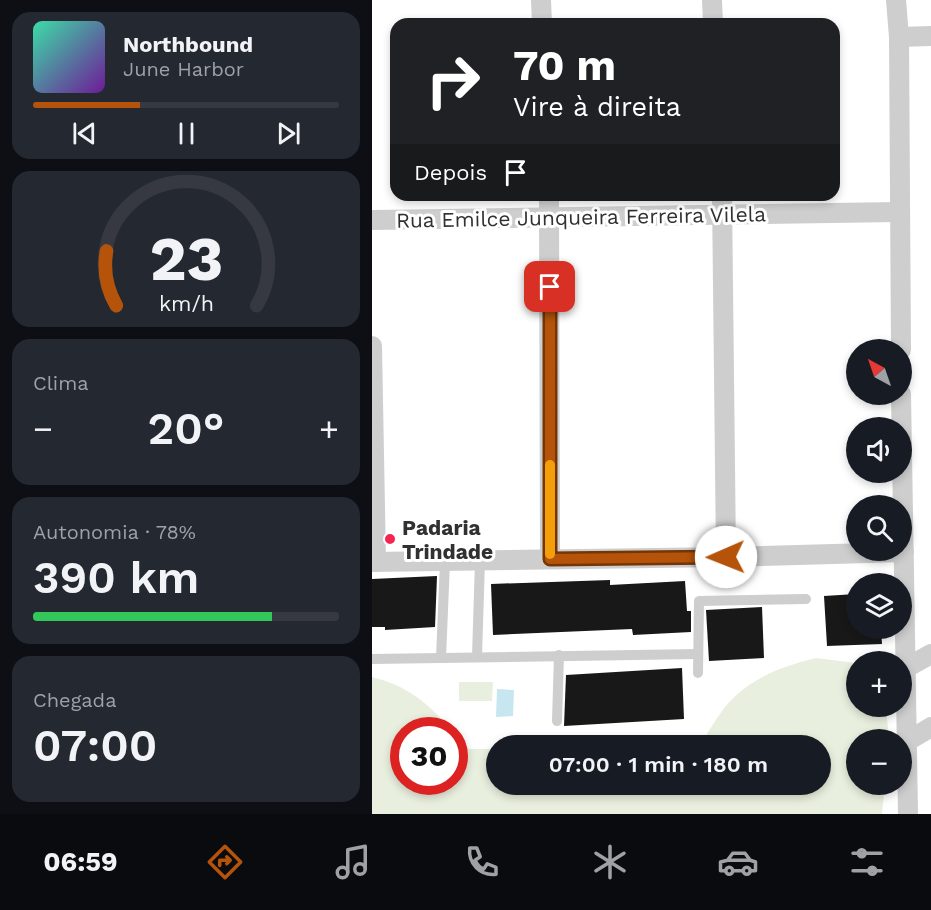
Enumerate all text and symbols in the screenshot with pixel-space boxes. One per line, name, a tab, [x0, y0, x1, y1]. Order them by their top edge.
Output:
text: Northbound	[123, 32, 253, 57]
text: 70 m	[513, 41, 616, 90]
icon: right	[414, 42, 492, 120]
text: June Harbor	[123, 57, 244, 81]
text: Vire à direita	[513, 91, 681, 123]
icon: previous	[68, 117, 101, 150]
icon: pause	[170, 117, 203, 150]
icon: next	[272, 117, 305, 150]
icon: arrive	[499, 156, 532, 189]
text: Depois	[414, 160, 487, 185]
street label: Rua Emilce Junqueira Ferreira Vilela	[396, 201, 766, 233]
text: 23	[149, 222, 223, 295]
pin	[524, 261, 575, 312]
icon: arrive	[533, 270, 566, 303]
text: km/h	[158, 291, 214, 316]
north arrow	[846, 339, 912, 405]
map controls	[846, 339, 912, 795]
text: Clima	[33, 371, 89, 395]
text: 20°	[148, 402, 224, 455]
text: −	[33, 409, 53, 448]
text: +	[319, 409, 339, 448]
button: sound	[846, 417, 912, 483]
button: search	[846, 495, 912, 561]
place label: Padaria Trindade	[402, 515, 493, 564]
text: Autonomia · 78%	[33, 520, 196, 544]
position arrow	[694, 525, 758, 589]
marker: Padaria Trindade	[383, 532, 397, 546]
text: 390 km	[33, 551, 199, 604]
button: layers	[846, 573, 912, 639]
button: +	[846, 651, 912, 717]
text: Chegada	[33, 688, 116, 712]
speed limit sign: 30	[390, 717, 468, 795]
text: 07:00	[33, 719, 157, 772]
button: −	[846, 729, 912, 795]
text: 07:00 · 1 min · 180 m	[549, 752, 768, 777]
icon: directions	[204, 841, 246, 883]
icon: music	[332, 841, 374, 883]
icon: phone	[461, 841, 503, 883]
icon: climate	[589, 841, 631, 883]
icon: car	[717, 841, 759, 883]
icon: filters	[846, 841, 888, 883]
text: 06:59	[43, 846, 118, 878]

